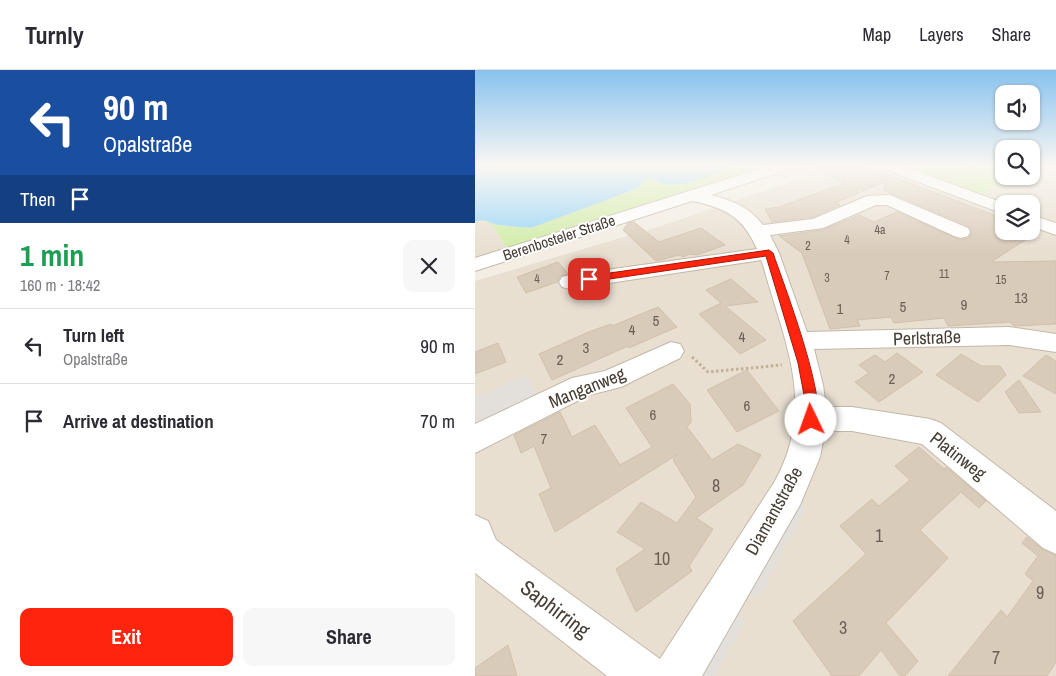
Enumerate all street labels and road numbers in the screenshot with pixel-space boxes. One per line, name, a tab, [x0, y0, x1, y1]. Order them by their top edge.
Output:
street label: Berenbosteler Straße	[500, 209, 618, 266]
street label: Perlstraße	[893, 324, 961, 351]
street label: Manganweg	[545, 361, 630, 414]
street label: Platinweg	[925, 426, 992, 486]
street label: Diamantstraße	[739, 462, 808, 560]
street label: Saphirring	[514, 573, 596, 645]

